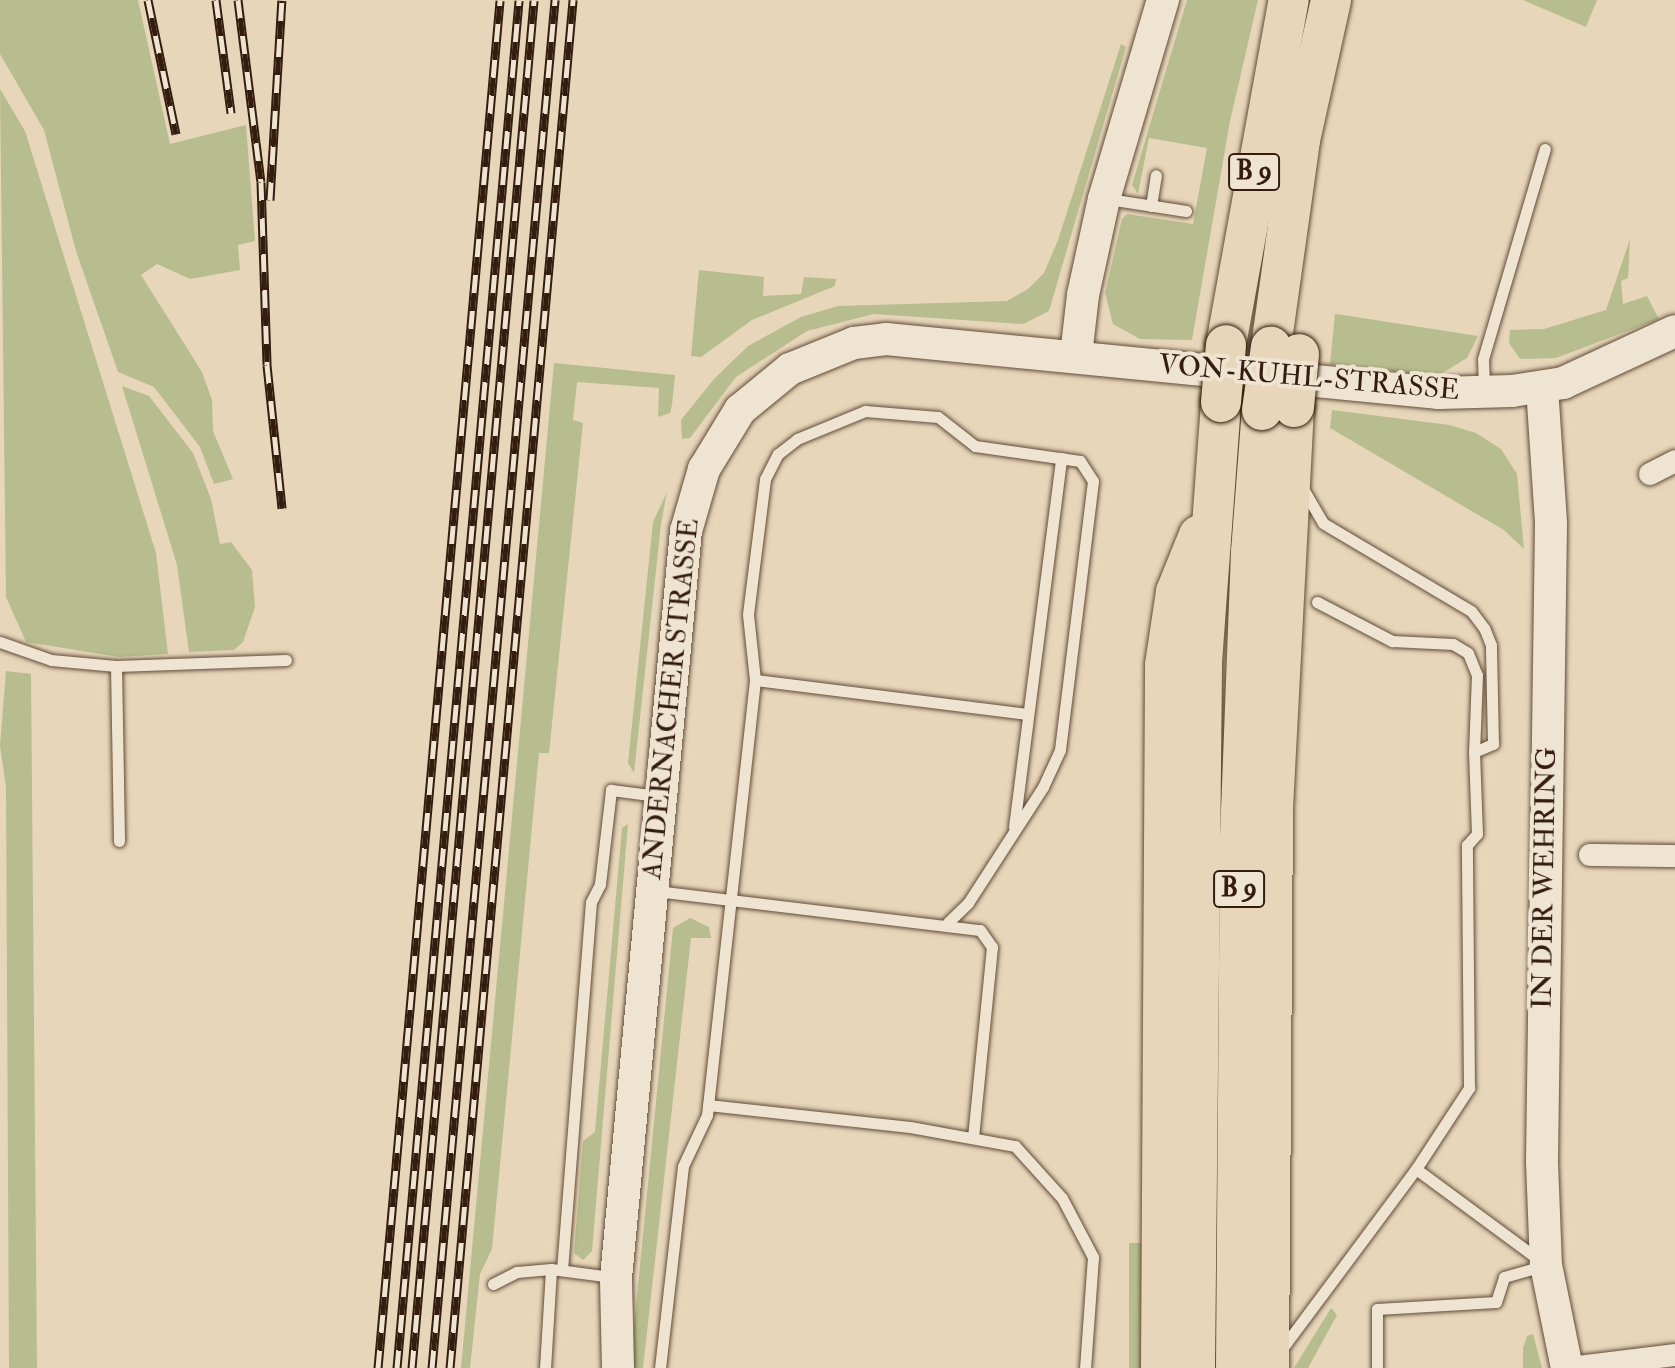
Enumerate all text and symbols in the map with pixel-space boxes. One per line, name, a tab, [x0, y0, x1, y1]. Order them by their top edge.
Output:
road number: B 9	[1228, 150, 1280, 194]
street label: VON-KUHL-STRASSE	[1157, 348, 1461, 408]
street label: ANDERNACHER STRASSE	[635, 517, 707, 881]
street label: IN DER WEHRING	[1526, 747, 1564, 1009]
road number: B 9	[1213, 867, 1265, 911]

